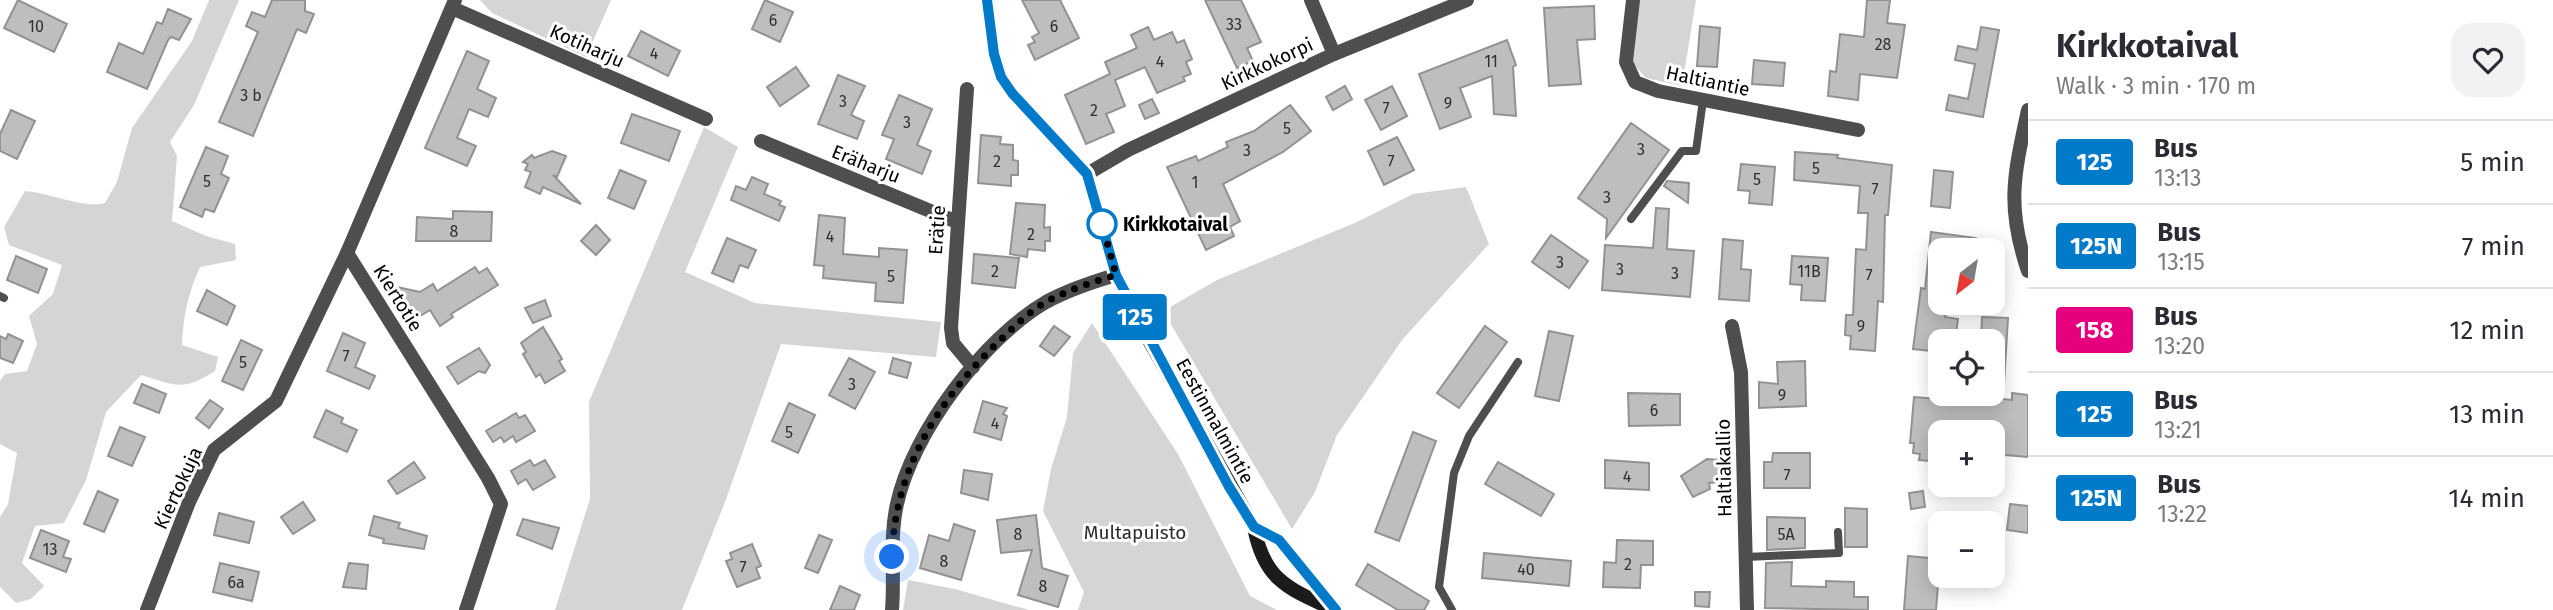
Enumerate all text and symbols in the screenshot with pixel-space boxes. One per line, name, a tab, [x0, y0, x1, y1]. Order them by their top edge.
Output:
house number: 6	[769, 11, 777, 30]
house number: 33	[1226, 15, 1242, 34]
house number: 10	[28, 17, 44, 36]
house number: 6	[1050, 17, 1058, 36]
street label: Kotiharju	[546, 19, 628, 73]
button: heart	[2451, 23, 2525, 97]
text: Kirkkotaival	[2056, 26, 2238, 66]
street label: Kirkkokorpi	[1217, 33, 1317, 95]
house number: 28	[1875, 35, 1892, 54]
house number: 4	[650, 44, 659, 63]
house number: 4	[1156, 52, 1165, 71]
house number: 11	[1484, 52, 1498, 71]
street label: Haltiantie	[1664, 61, 1752, 101]
text: Walk · 3 min · 170 m	[2056, 72, 2256, 100]
house number: 3 b	[240, 86, 262, 105]
house number: 3	[839, 92, 847, 111]
house number: 9	[1444, 94, 1452, 113]
house number: 7	[1382, 99, 1390, 118]
house number: 2	[1090, 101, 1098, 120]
house number: 3	[903, 113, 911, 132]
house number: 5	[1283, 119, 1291, 138]
text: Bus	[2154, 133, 2197, 164]
street label: Eräharju	[828, 140, 904, 188]
house number: 3	[1637, 140, 1645, 159]
house number: 3	[1243, 141, 1251, 160]
text: 5 min	[2460, 147, 2525, 178]
text: 125	[2076, 148, 2113, 176]
house number: 2	[993, 152, 1001, 171]
house number: 7	[1387, 152, 1395, 171]
house number: 5	[1812, 159, 1820, 178]
text: 13:13	[2154, 164, 2201, 192]
house number: 5	[1753, 170, 1761, 189]
house number: 5	[203, 172, 211, 191]
house number: 1	[1192, 173, 1198, 192]
house number: 7	[1871, 180, 1879, 199]
house number: 3	[1603, 188, 1611, 207]
street label: Erätie	[924, 204, 950, 256]
marker: Kirkkotaival	[1087, 209, 1117, 239]
place label: Kirkkotaival	[1123, 213, 1228, 236]
text: Bus	[2157, 217, 2201, 248]
house number: 8	[450, 222, 459, 241]
house number: 2	[1027, 225, 1035, 244]
house number: 4	[826, 227, 835, 246]
text: 7 min	[2462, 231, 2525, 262]
text: 125N	[2070, 232, 2122, 260]
north arrow	[1928, 238, 2006, 315]
map controls	[1928, 238, 2005, 588]
text: 13:15	[2157, 248, 2205, 276]
house number: 3	[1556, 253, 1564, 272]
street label: Kiertotie	[369, 260, 427, 336]
house number: 3	[1616, 260, 1624, 279]
house number: 2	[991, 262, 999, 281]
house number: 11B	[1797, 262, 1821, 281]
house number: 3	[1671, 264, 1679, 283]
house number: 7	[1865, 266, 1873, 285]
house number: 5	[887, 267, 895, 286]
line badge: 125	[1095, 294, 1175, 340]
text: Bus	[2154, 301, 2197, 332]
text: 125	[1117, 303, 1153, 331]
text: 12 min	[2449, 315, 2525, 346]
text: 158	[2076, 316, 2113, 344]
house number: 9	[1857, 317, 1865, 336]
button: locate	[1928, 329, 2005, 406]
text: 13:20	[2154, 332, 2205, 360]
house number: 7	[342, 347, 350, 366]
house number: 5	[239, 353, 247, 372]
street label: Eestinmalmintie	[1171, 354, 1259, 488]
house number: 3	[848, 375, 856, 394]
text: Bus	[2154, 385, 2197, 416]
house number: 9	[1778, 386, 1786, 405]
text: 13 min	[2449, 399, 2525, 430]
text: 125	[2076, 400, 2113, 428]
house number: 6	[1650, 401, 1658, 420]
house number: 4	[991, 414, 1000, 433]
text: 13:21	[2154, 416, 2202, 444]
street label: Haltiakallio	[1712, 419, 1736, 517]
button: +	[1928, 420, 2005, 497]
house number: 5	[785, 423, 793, 442]
street label: Kiertokuja	[149, 443, 207, 533]
house number: 7	[1783, 466, 1791, 485]
house number: 4	[1623, 467, 1632, 486]
text: Bus	[2157, 469, 2201, 500]
text: 14 min	[2448, 483, 2525, 514]
text: 125N	[2070, 484, 2122, 512]
text: 13:22	[2157, 500, 2207, 528]
button: −	[1928, 511, 2005, 588]
park label: Multapuisto	[1084, 521, 1186, 544]
house number: 8	[1014, 525, 1023, 544]
house number: 5A	[1777, 525, 1795, 544]
your location	[874, 539, 909, 574]
house number: 13	[43, 540, 57, 559]
house number: 8	[940, 552, 949, 571]
house number: 2	[1624, 555, 1632, 574]
house number: 7	[739, 558, 747, 577]
house number: 40	[1517, 560, 1535, 579]
house number: 6a	[227, 573, 245, 592]
house number: 8	[1039, 577, 1048, 596]

